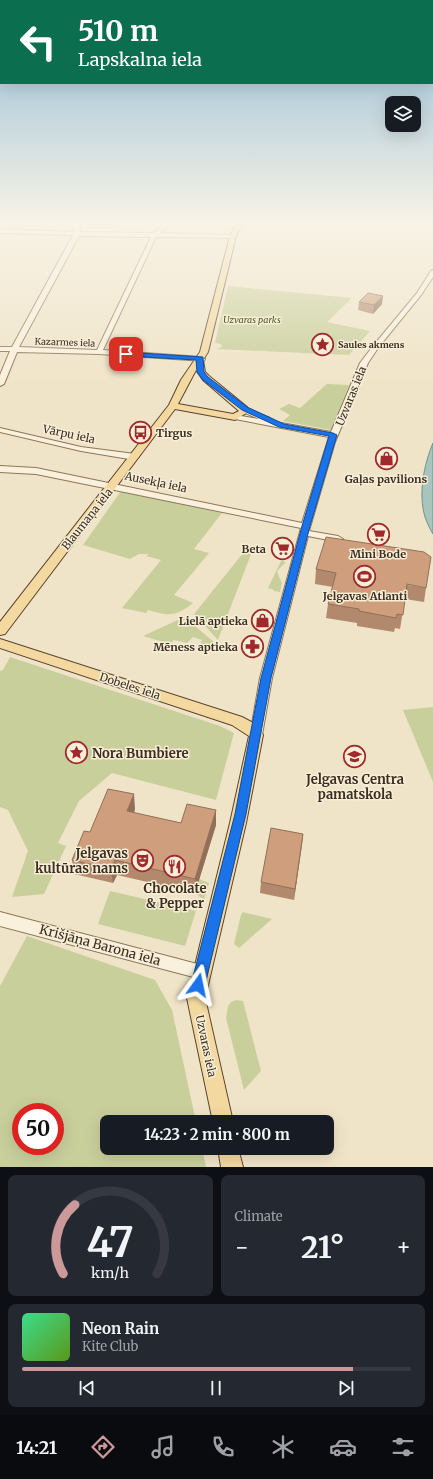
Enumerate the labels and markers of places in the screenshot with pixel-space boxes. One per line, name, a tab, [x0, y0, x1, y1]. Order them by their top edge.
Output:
place icon: Saules akmens	[309, 331, 335, 357]
pin	[109, 337, 143, 371]
place label: Saules akmens	[338, 339, 405, 350]
bus stop icon: Tirgus	[127, 420, 153, 446]
place label: Tirgus	[156, 426, 192, 440]
shop icon: Gaļas pavilions	[373, 446, 399, 472]
place label: Gaļas pavilions	[345, 472, 428, 486]
supermarket icon: Mini Bode	[365, 521, 391, 547]
supermarket icon: Beta	[269, 536, 295, 562]
place label: Beta	[242, 542, 266, 556]
place label: Mini Bode	[350, 547, 406, 561]
sports icon: Jelgavas Atlanti	[352, 563, 378, 589]
place label: Jelgavas Atlanti	[322, 589, 407, 603]
shop icon: Lielā aptieka	[250, 608, 276, 634]
place label: Lielā aptieka	[179, 614, 248, 628]
pharmacy icon: Mēness aptieka	[240, 634, 266, 660]
place label: Mēness aptieka	[153, 640, 238, 654]
place icon: Nora Bumbiere	[64, 740, 90, 766]
school or university icon: Jelgavas Centra pamatskola	[342, 744, 368, 770]
place label: Nora Bumbiere	[92, 745, 189, 762]
place label: Jelgavas Centra pamatskola	[305, 771, 404, 803]
place label: Jelgavas kultūras nams	[35, 845, 128, 877]
theatre icon: Jelgavas kultūras nams	[130, 847, 156, 873]
restaurant icon: Chocolate & Pepper	[162, 853, 188, 879]
place label: Chocolate & Pepper	[144, 880, 206, 912]

